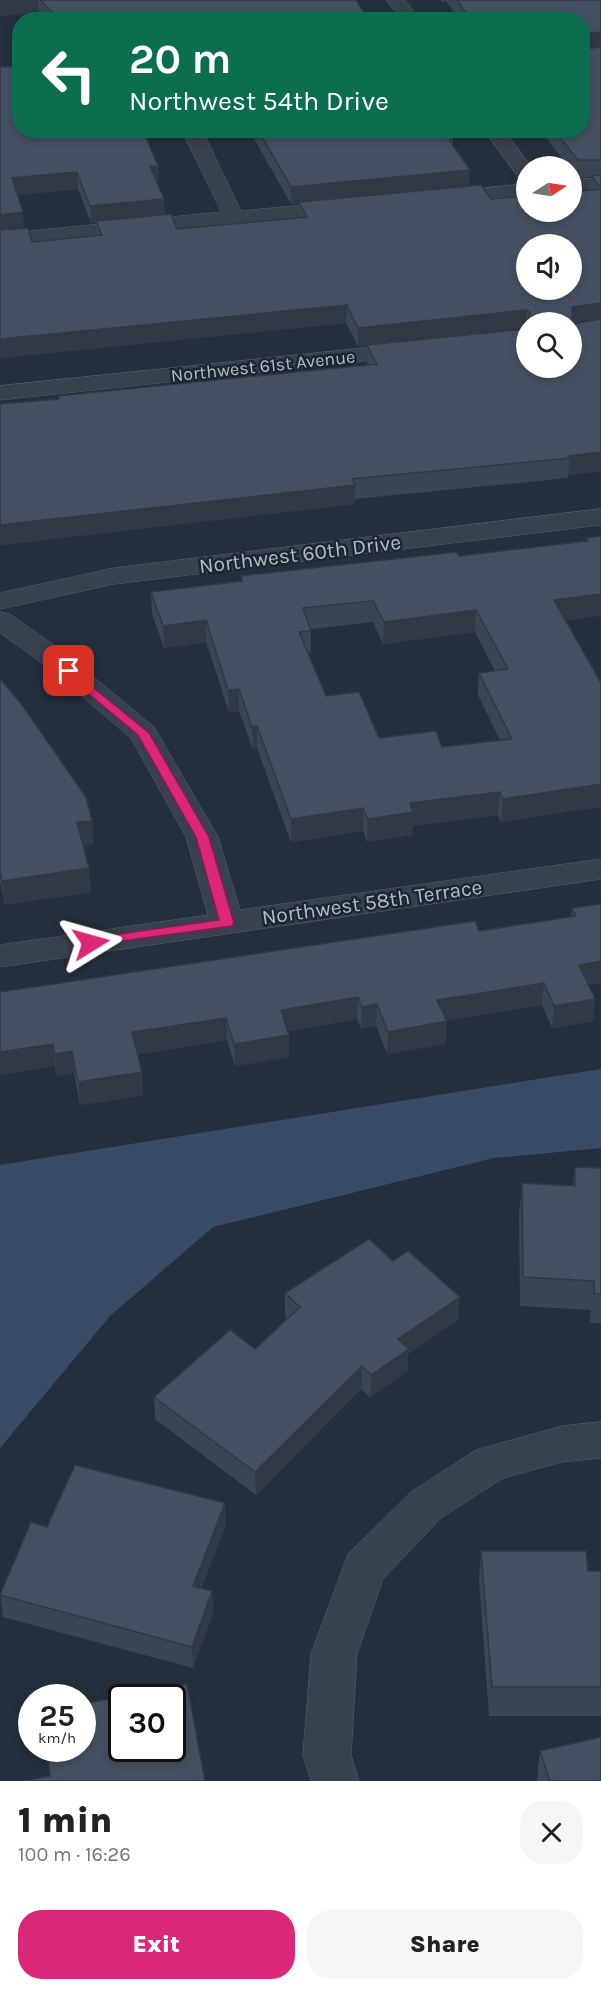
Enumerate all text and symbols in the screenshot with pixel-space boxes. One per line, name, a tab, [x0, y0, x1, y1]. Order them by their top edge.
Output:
text: 20 m	[129, 34, 231, 84]
icon: left	[30, 36, 108, 114]
text: Northwest 54th Drive	[129, 85, 389, 117]
north arrow	[516, 156, 582, 222]
map controls	[516, 156, 582, 378]
button: sound	[516, 234, 582, 300]
button: search	[516, 312, 582, 378]
street label: Northwest 61st Avenue	[170, 345, 356, 387]
street label: Northwest 60th Drive	[198, 530, 402, 578]
pin	[43, 645, 94, 696]
icon: arrive	[52, 654, 85, 687]
street label: Northwest 58th Terrace	[260, 875, 484, 929]
position arrow	[59, 911, 123, 975]
speed limit sign: 30	[108, 1684, 186, 1762]
text: 25	[39, 1698, 75, 1734]
text: km/h	[38, 1729, 76, 1747]
text: 1 min	[18, 1799, 112, 1841]
button: close	[520, 1801, 583, 1864]
text: 100 m · 16:26	[18, 1843, 131, 1866]
button: Exit	[18, 1910, 295, 1979]
button: Share	[307, 1910, 583, 1979]

